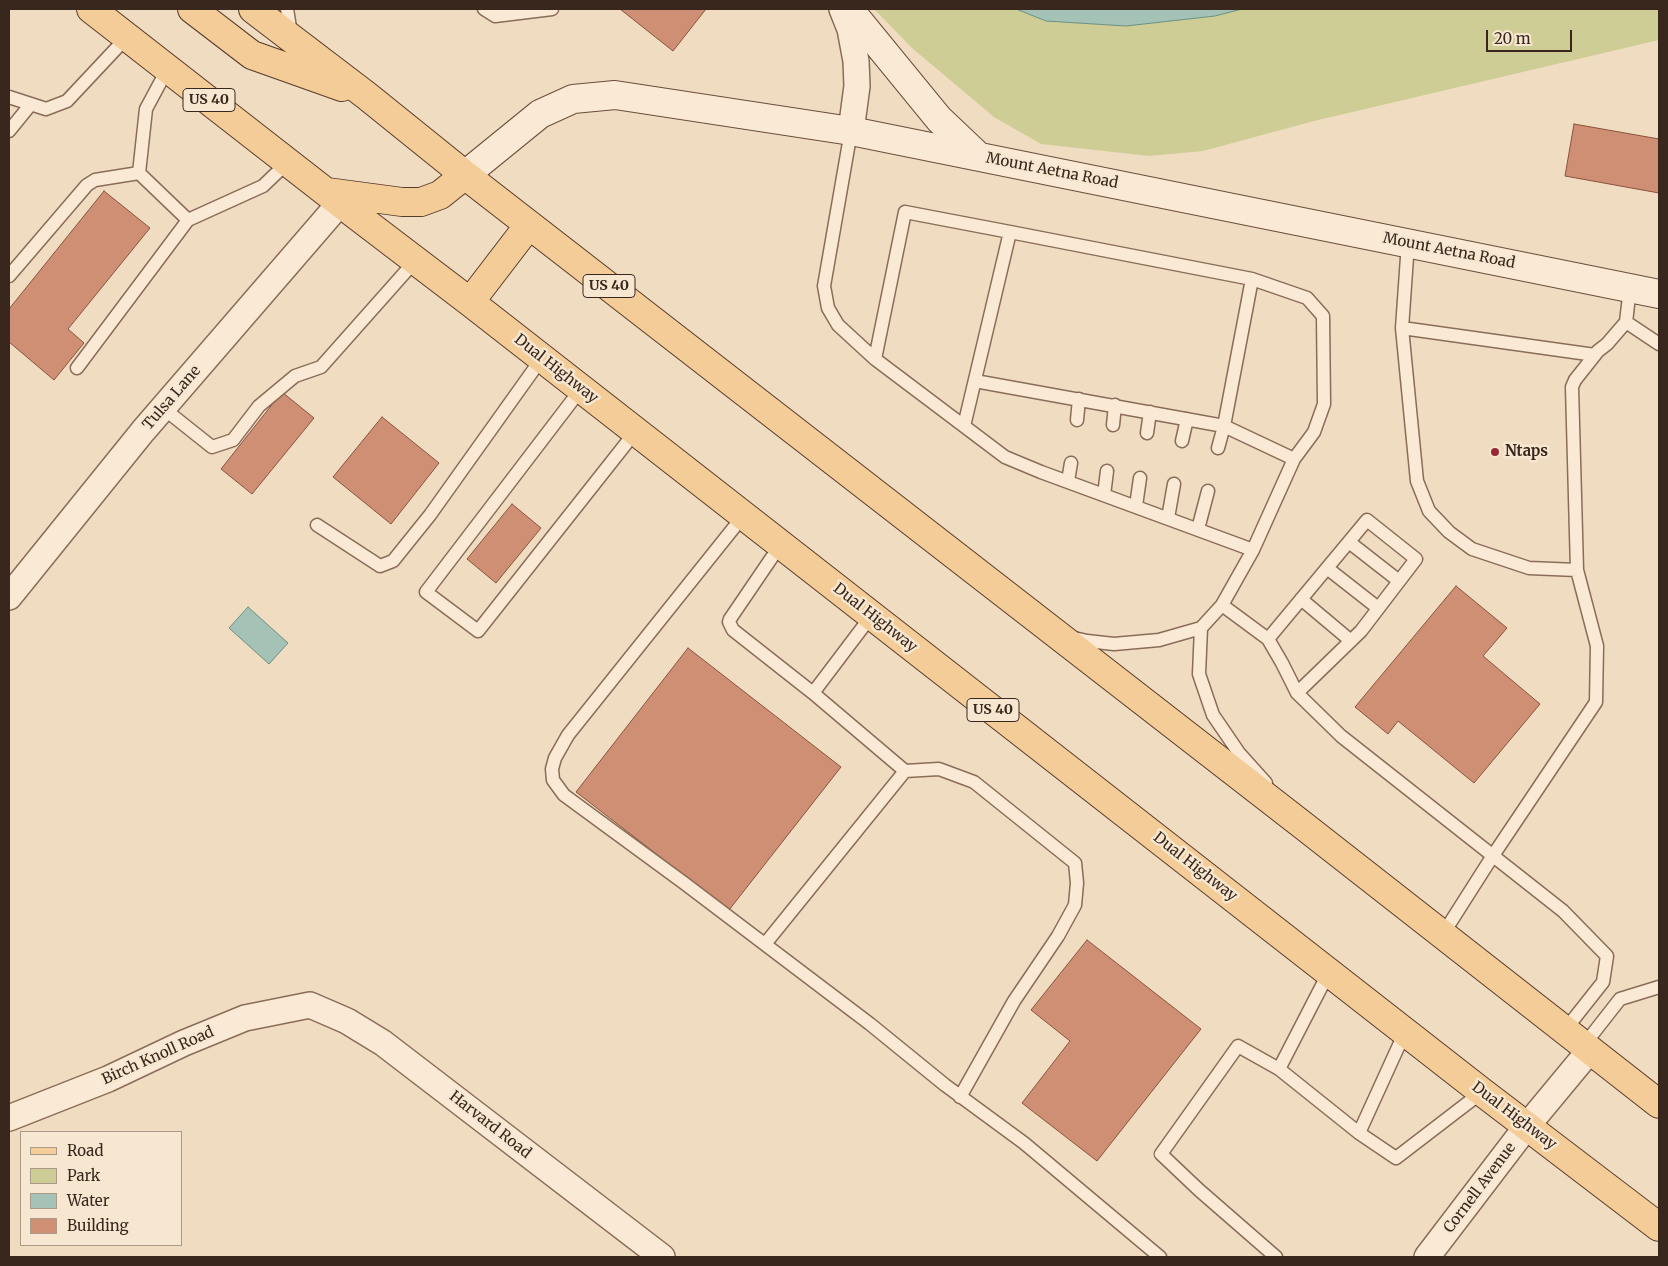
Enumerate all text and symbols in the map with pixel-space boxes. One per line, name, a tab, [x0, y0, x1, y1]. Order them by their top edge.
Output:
scale bar	[1488, 20, 1574, 52]
text: 20 m	[1494, 29, 1531, 48]
road number: US 40	[183, 88, 235, 112]
street label: Mount Aetna Road	[984, 149, 1120, 193]
street label: Mount Aetna Road	[1381, 229, 1517, 273]
road number: US 40	[583, 274, 635, 298]
street label: Dual Highway	[510, 331, 602, 407]
street label: Tulsa Lane	[139, 362, 205, 434]
place label: Ntaps	[1505, 443, 1548, 461]
marker: Ntaps	[1489, 446, 1501, 458]
street label: Dual Highway	[829, 580, 921, 656]
road number: US 40	[967, 698, 1019, 722]
street label: Dual Highway	[1149, 829, 1241, 905]
street label: Birch Knoll Road	[99, 1023, 217, 1089]
street label: Dual Highway	[1468, 1078, 1560, 1154]
street label: Harvard Road	[446, 1087, 534, 1163]
legend	[20, 1131, 182, 1246]
street label: Cornell Avenue	[1440, 1139, 1520, 1237]
text: Road	[67, 1141, 103, 1160]
text: Park	[67, 1166, 100, 1185]
text: Water	[67, 1191, 109, 1210]
text: Building	[67, 1216, 129, 1235]

